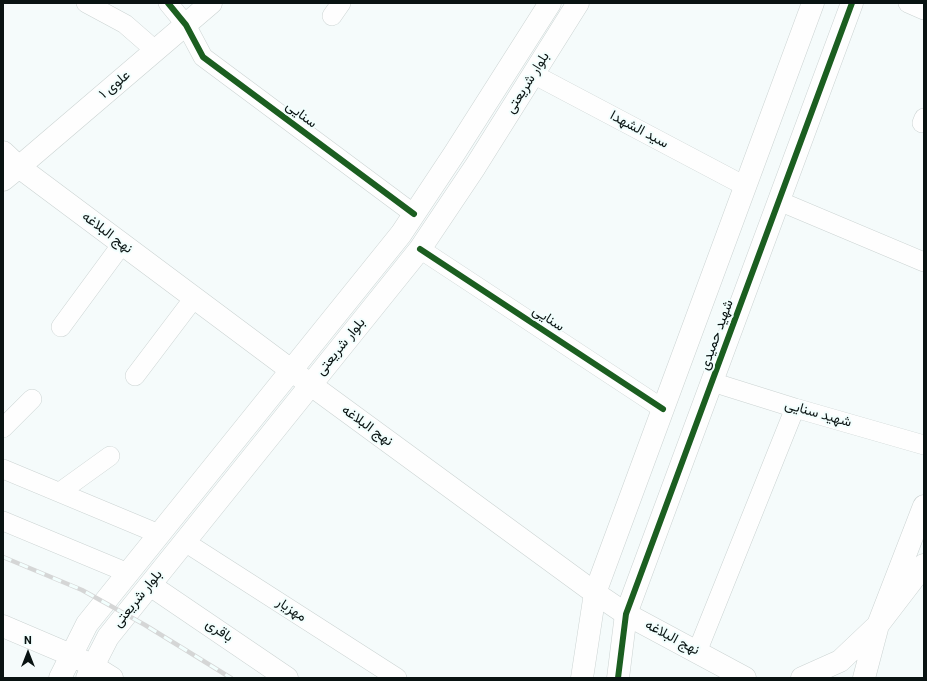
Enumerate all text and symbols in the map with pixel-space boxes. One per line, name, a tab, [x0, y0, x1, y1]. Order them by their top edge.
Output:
street label: بلوار شریعتی	[503, 49, 553, 117]
street label: علوی ۱	[96, 67, 134, 103]
street label: سنایی	[282, 98, 320, 132]
street label: سید الشهدا	[607, 108, 671, 152]
street label: نهج البلاغه	[78, 208, 136, 258]
street label: شهید حمیدی	[696, 297, 738, 373]
street label: سنایی	[529, 302, 567, 336]
street label: بلوار شریعتی	[313, 315, 369, 379]
street label: شهید سنایی	[783, 396, 853, 432]
street label: نهج البلاغه	[338, 402, 396, 450]
street label: بلوار شریعتی	[110, 567, 166, 631]
street label: مهزیار	[273, 594, 309, 626]
street label: باقری	[202, 616, 236, 646]
street label: نهج البلاغه	[642, 617, 702, 659]
north arrow	[8, 633, 48, 673]
text: N	[24, 634, 32, 647]

